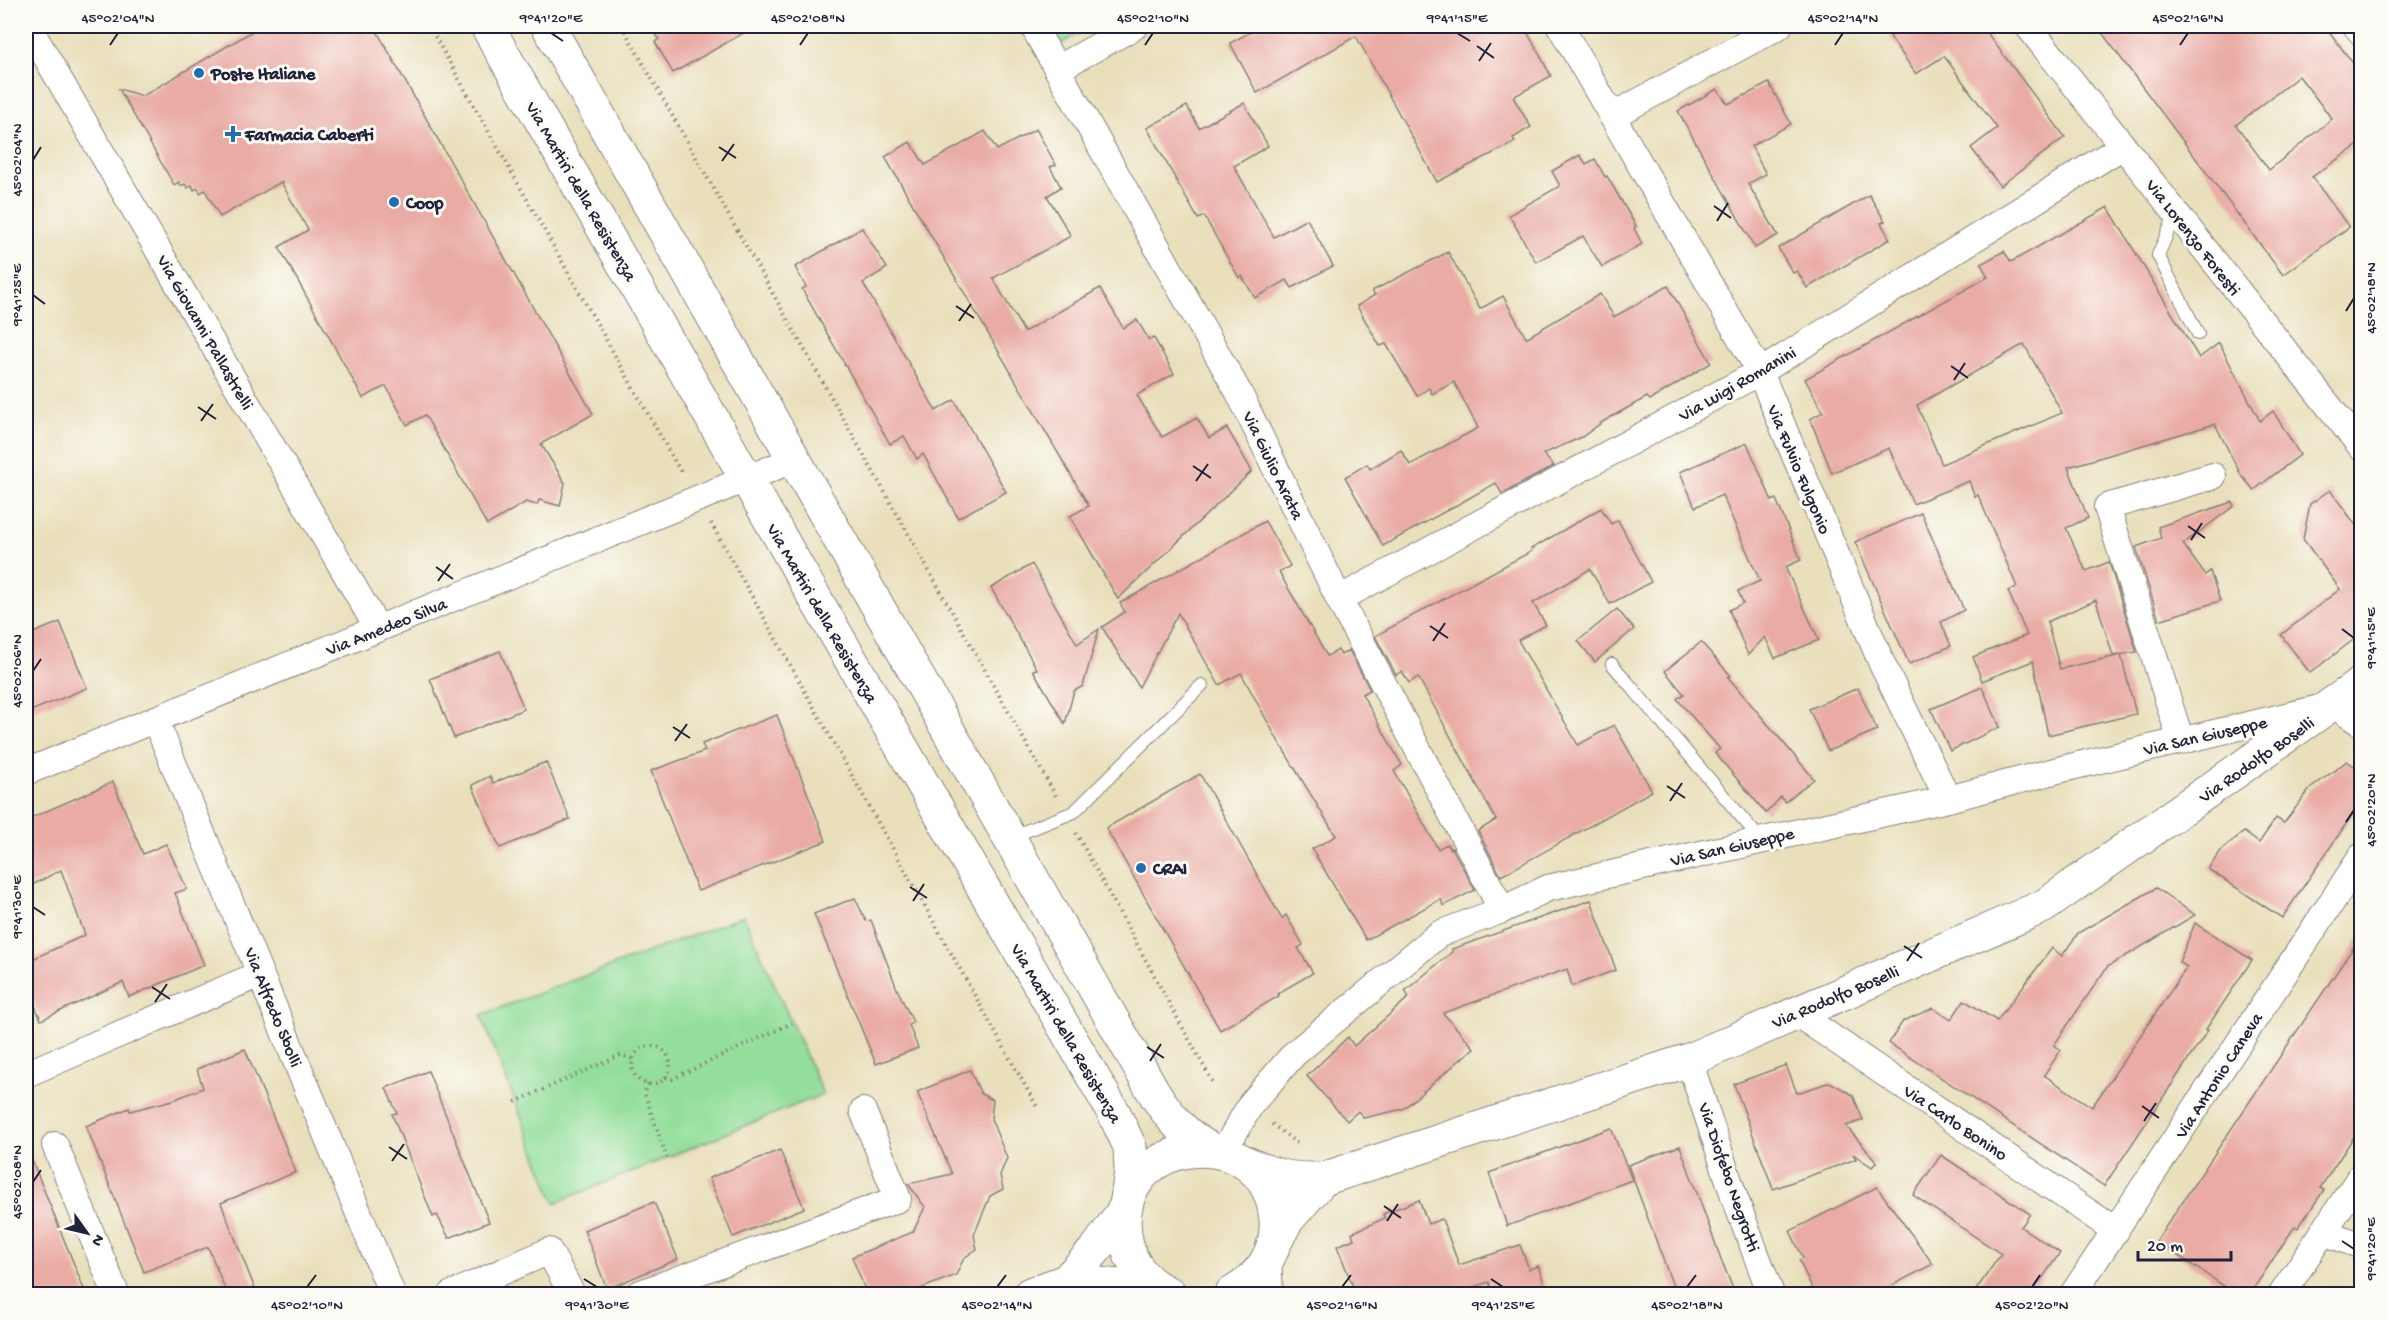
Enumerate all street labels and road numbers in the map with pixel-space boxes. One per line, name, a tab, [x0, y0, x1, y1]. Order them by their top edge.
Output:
street label: Via Martiri della Resistenza	[519, 98, 640, 287]
street label: Via Lorenzo Foresti	[2139, 175, 2244, 301]
street label: Via Giovanni Pallastrelli	[150, 251, 257, 414]
street label: Via Luigi Romanini	[1675, 343, 1801, 428]
street label: Via Fulvio Fulgonio	[1761, 401, 1834, 538]
street label: Via Giulio Arata	[1236, 408, 1307, 524]
street label: Via Martiri della Resistenza	[760, 520, 881, 709]
street label: Via Amedeo Silva	[323, 594, 451, 662]
street label: Via San Giuseppe	[2141, 713, 2270, 762]
street label: Via Rodolfo Boselli	[2195, 713, 2319, 809]
street label: Via San Giuseppe	[1668, 824, 1797, 873]
street label: Via Martiri della Resistenza	[1004, 940, 1125, 1129]
street label: Via Alfredo Sbolli	[238, 944, 305, 1071]
street label: Via Rodolfo Boselli	[1768, 962, 1903, 1035]
street label: Via Antonio Caneva	[2171, 1009, 2269, 1144]
street label: Via Carlo Bonino	[1898, 1081, 2011, 1167]
street label: Via Diofebo Negrotti	[1692, 1099, 1763, 1255]

